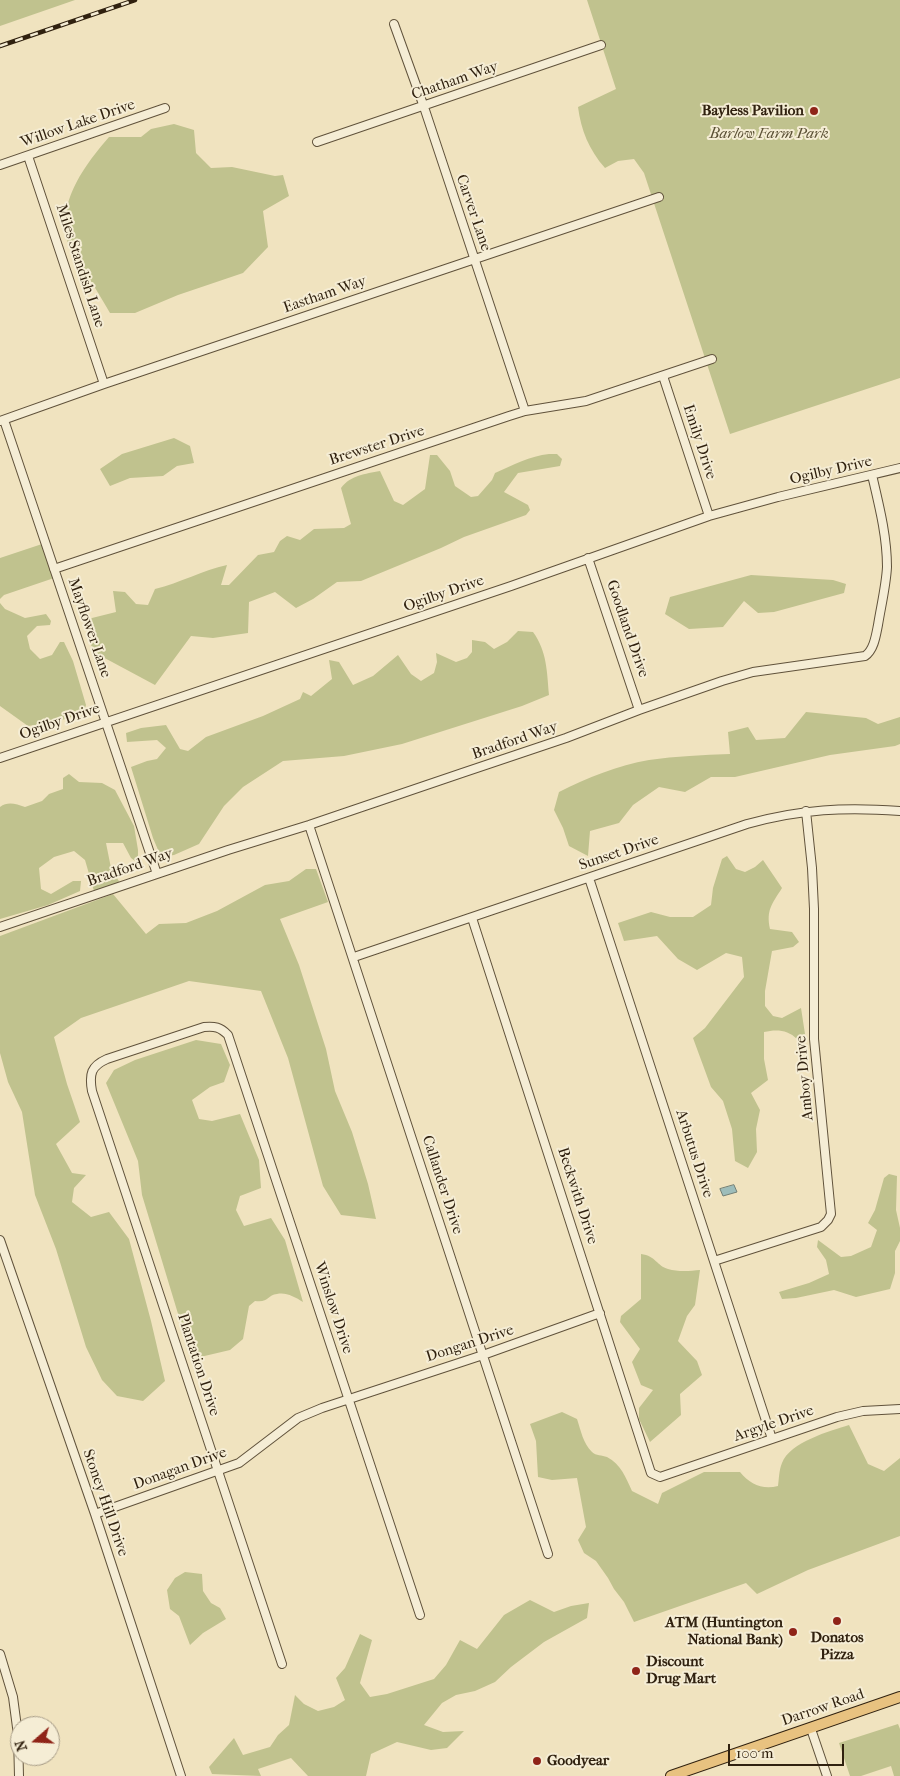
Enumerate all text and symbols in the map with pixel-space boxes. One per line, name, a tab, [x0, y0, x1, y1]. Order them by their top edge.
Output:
street label: Chatham Way	[409, 58, 501, 104]
street label: Willow Lake Drive	[18, 96, 138, 152]
place label: Bayless Pavilion	[702, 102, 804, 120]
marker: Bayless Pavilion	[808, 105, 820, 117]
park label: Barlow Farm Park	[709, 125, 829, 143]
street label: Carver Lane	[452, 172, 494, 254]
street label: Miles Standish Lane	[52, 202, 108, 330]
street label: Eastham Way	[281, 272, 369, 318]
street label: Emily Drive	[678, 402, 720, 482]
street label: Brewster Drive	[327, 422, 427, 470]
street label: Ogilby Drive	[788, 453, 874, 489]
street label: Ogilby Drive	[401, 572, 487, 616]
street label: Mayflower Lane	[64, 576, 114, 680]
street label: Goodland Drive	[602, 578, 652, 680]
street label: Ogilby Drive	[17, 700, 103, 744]
street label: Bradford Way	[470, 718, 560, 764]
street label: Sunset Drive	[577, 831, 661, 875]
street label: Bradford Way	[85, 845, 175, 891]
street label: Amboy Drive	[792, 1035, 818, 1121]
street label: Arbutus Drive	[671, 1108, 717, 1200]
street label: Callander Drive	[418, 1133, 466, 1237]
street label: Beckwith Drive	[553, 1145, 601, 1247]
street label: Winslow Drive	[310, 1260, 356, 1356]
street label: Plantation Drive	[173, 1311, 223, 1419]
street label: Dongan Drive	[424, 1321, 516, 1367]
street label: Argyle Drive	[732, 1402, 816, 1446]
street label: Donagan Drive	[131, 1444, 229, 1494]
street label: Stoney Hill Drive	[78, 1447, 132, 1559]
place label: ATM (Huntington National Bank)	[665, 1614, 783, 1649]
marker: Donatos Pizza	[831, 1615, 843, 1627]
marker: ATM (Huntington National Bank)	[787, 1626, 799, 1638]
place label: Donatos Pizza	[810, 1629, 864, 1664]
place label: Discount Drug Mart	[646, 1653, 716, 1688]
marker: Discount Drug Mart	[630, 1665, 642, 1677]
street label: Darrow Road	[779, 1685, 867, 1731]
north arrow	[10, 1716, 60, 1766]
scale bar	[730, 1734, 846, 1766]
text: N	[12, 1738, 31, 1754]
text: 100 m	[736, 1744, 774, 1762]
place label: Goodyear	[547, 1752, 609, 1770]
marker: Goodyear	[531, 1755, 543, 1767]

